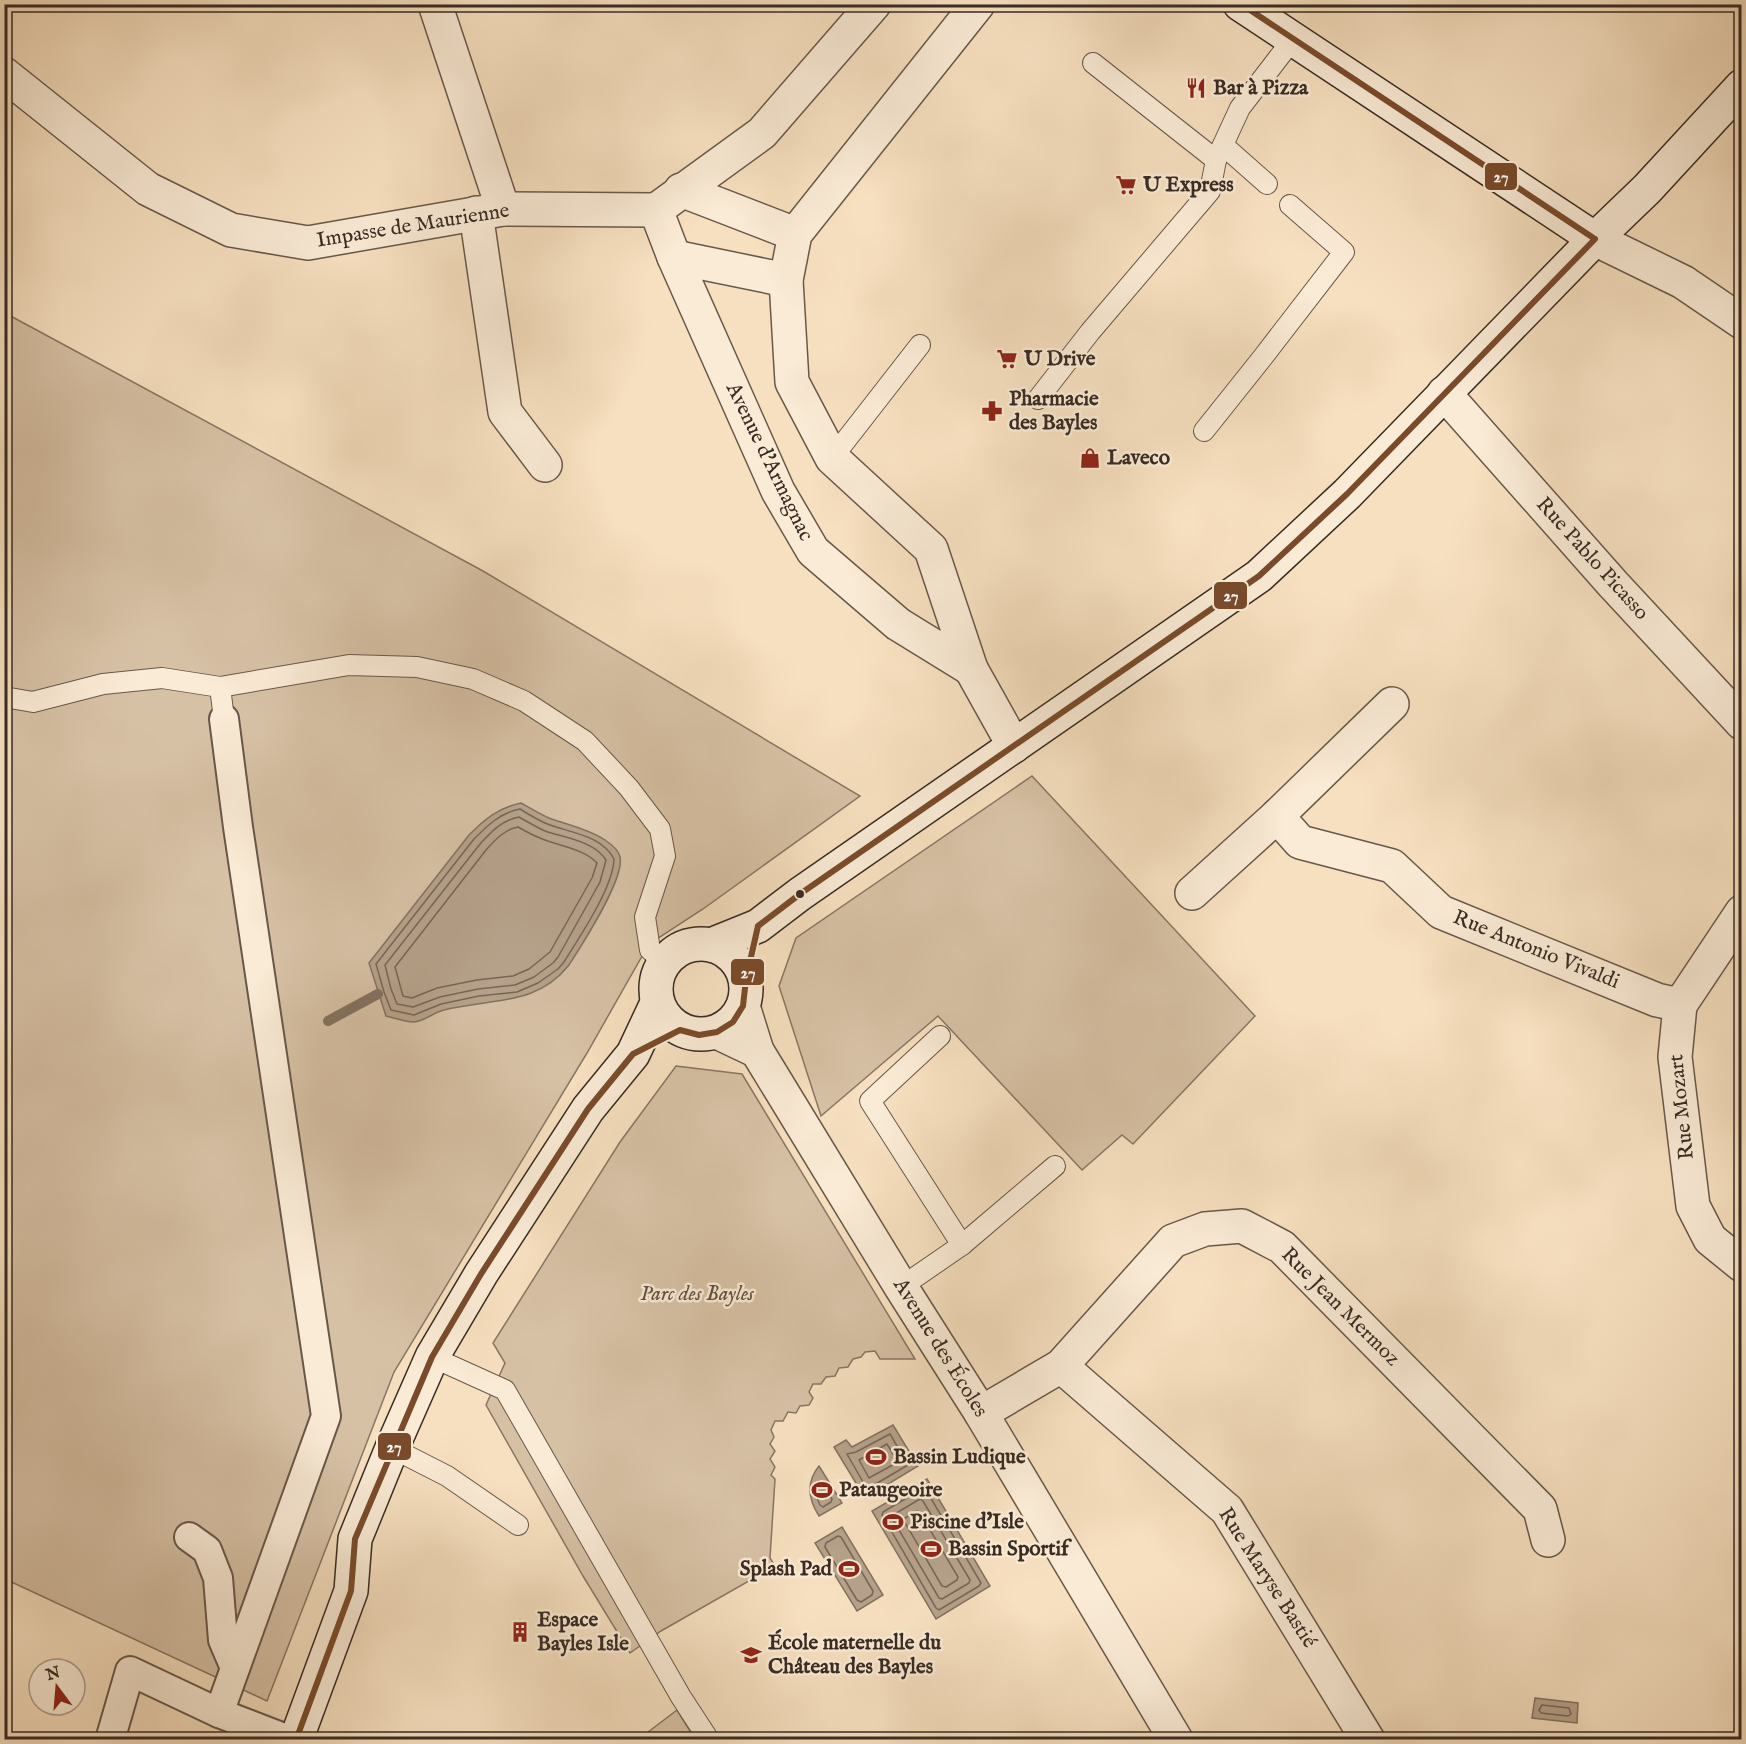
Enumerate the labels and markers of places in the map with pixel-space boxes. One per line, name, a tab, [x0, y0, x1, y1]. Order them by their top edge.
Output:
place label: Bar à Pizza	[1213, 75, 1309, 102]
restaurant icon: Bar à Pizza	[1184, 76, 1208, 100]
place label: U Express	[1142, 172, 1234, 199]
supermarket icon: U Express	[1114, 173, 1138, 197]
place label: U Drive	[1023, 346, 1096, 373]
supermarket icon: U Drive	[995, 347, 1019, 371]
place label: Pharmacie des Bayles	[1009, 386, 1099, 437]
pharmacy icon: Pharmacie des Bayles	[980, 399, 1004, 423]
place label: Laveco	[1107, 445, 1171, 472]
shop icon: Laveco	[1078, 446, 1102, 470]
unlabelled marker	[794, 888, 806, 900]
place label: Bassin Ludique	[893, 1444, 1026, 1471]
sports icon: Bassin Ludique	[864, 1445, 888, 1469]
place label: Pataugeoire	[839, 1477, 943, 1504]
sports icon: Pataugeoire	[810, 1478, 834, 1502]
place label: Piscine d'Isle	[910, 1509, 1024, 1536]
sports icon: Piscine d'Isle	[881, 1510, 905, 1534]
place label: Bassin Sportif	[948, 1536, 1072, 1563]
sports icon: Bassin Sportif	[919, 1537, 943, 1561]
place label: Splash Pad	[740, 1556, 833, 1583]
sports icon: Splash Pad	[837, 1557, 861, 1581]
place label: Espace Bayles Isle	[537, 1607, 629, 1658]
building icon: Espace Bayles Isle	[508, 1620, 532, 1644]
place label: École maternelle du Château des Bayles	[768, 1629, 941, 1681]
school or university icon: École maternelle du Château des Bayles	[739, 1643, 763, 1667]

